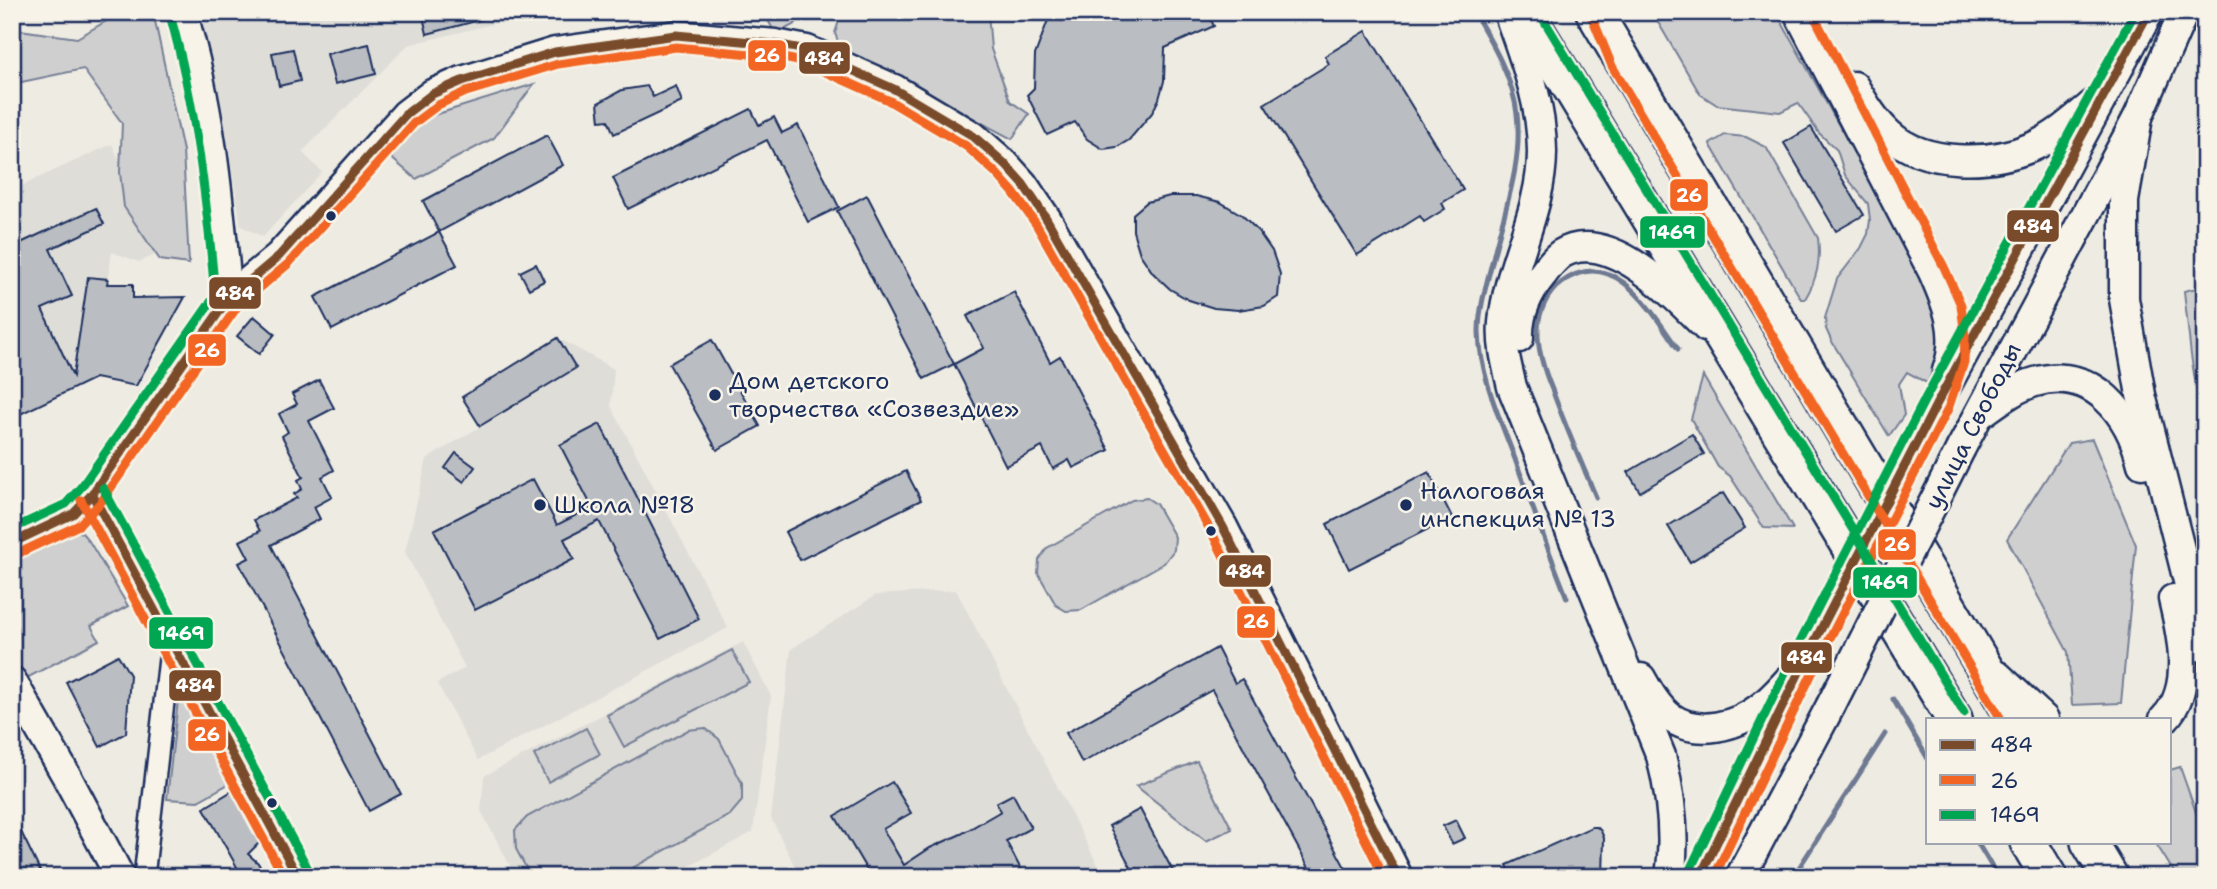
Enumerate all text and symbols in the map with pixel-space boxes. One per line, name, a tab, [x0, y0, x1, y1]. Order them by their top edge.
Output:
line badge: 26	[747, 39, 787, 72]
line badge: 484	[798, 41, 851, 75]
text: 26	[754, 43, 780, 68]
text: 484	[804, 46, 844, 71]
line badge: 26	[1669, 178, 1709, 212]
text: 26	[1676, 183, 1702, 208]
unlabelled marker	[324, 209, 338, 223]
line badge: 484	[2006, 209, 2060, 243]
text: 484	[2013, 214, 2053, 239]
line badge: 1469	[1639, 215, 1706, 249]
text: 1469	[1648, 220, 1696, 245]
line badge: 484	[208, 276, 262, 310]
text: 484	[215, 281, 255, 306]
line badge: 26	[187, 333, 227, 367]
street label: улица Свободы	[1917, 337, 2029, 515]
text: 26	[194, 338, 220, 363]
place label: Дом детского творчества «Созвездие»	[729, 365, 1019, 425]
marker: Дом детского творчества «Созвездие»	[707, 387, 723, 403]
place label: Налоговая инспекция № 13	[1420, 475, 1616, 535]
place label: Школа №18	[554, 489, 695, 521]
marker: Школа №18	[532, 497, 548, 513]
marker: Налоговая инспекция № 13	[1398, 497, 1414, 513]
unlabelled marker	[1204, 524, 1218, 538]
line badge: 26	[1877, 528, 1917, 561]
text: 26	[1884, 532, 1910, 557]
line badge: 484	[1218, 554, 1272, 588]
text: 484	[1225, 559, 1265, 584]
line badge: 1469	[1852, 566, 1918, 599]
text: 1469	[1861, 570, 1909, 595]
line badge: 26	[1236, 605, 1276, 639]
text: 26	[1243, 609, 1269, 634]
line badge: 1469	[148, 616, 214, 650]
text: 1469	[157, 621, 205, 646]
line badge: 484	[1780, 641, 1833, 674]
text: 484	[1786, 645, 1826, 670]
line badge: 484	[168, 669, 222, 702]
text: 484	[175, 673, 215, 698]
line badge: 26	[187, 718, 227, 752]
legend	[1926, 718, 2172, 844]
text: 26	[194, 722, 220, 747]
text: 484	[1990, 731, 2033, 759]
text: 26	[1990, 767, 2018, 795]
unlabelled marker	[265, 796, 279, 810]
text: 1469	[1990, 801, 2040, 829]

